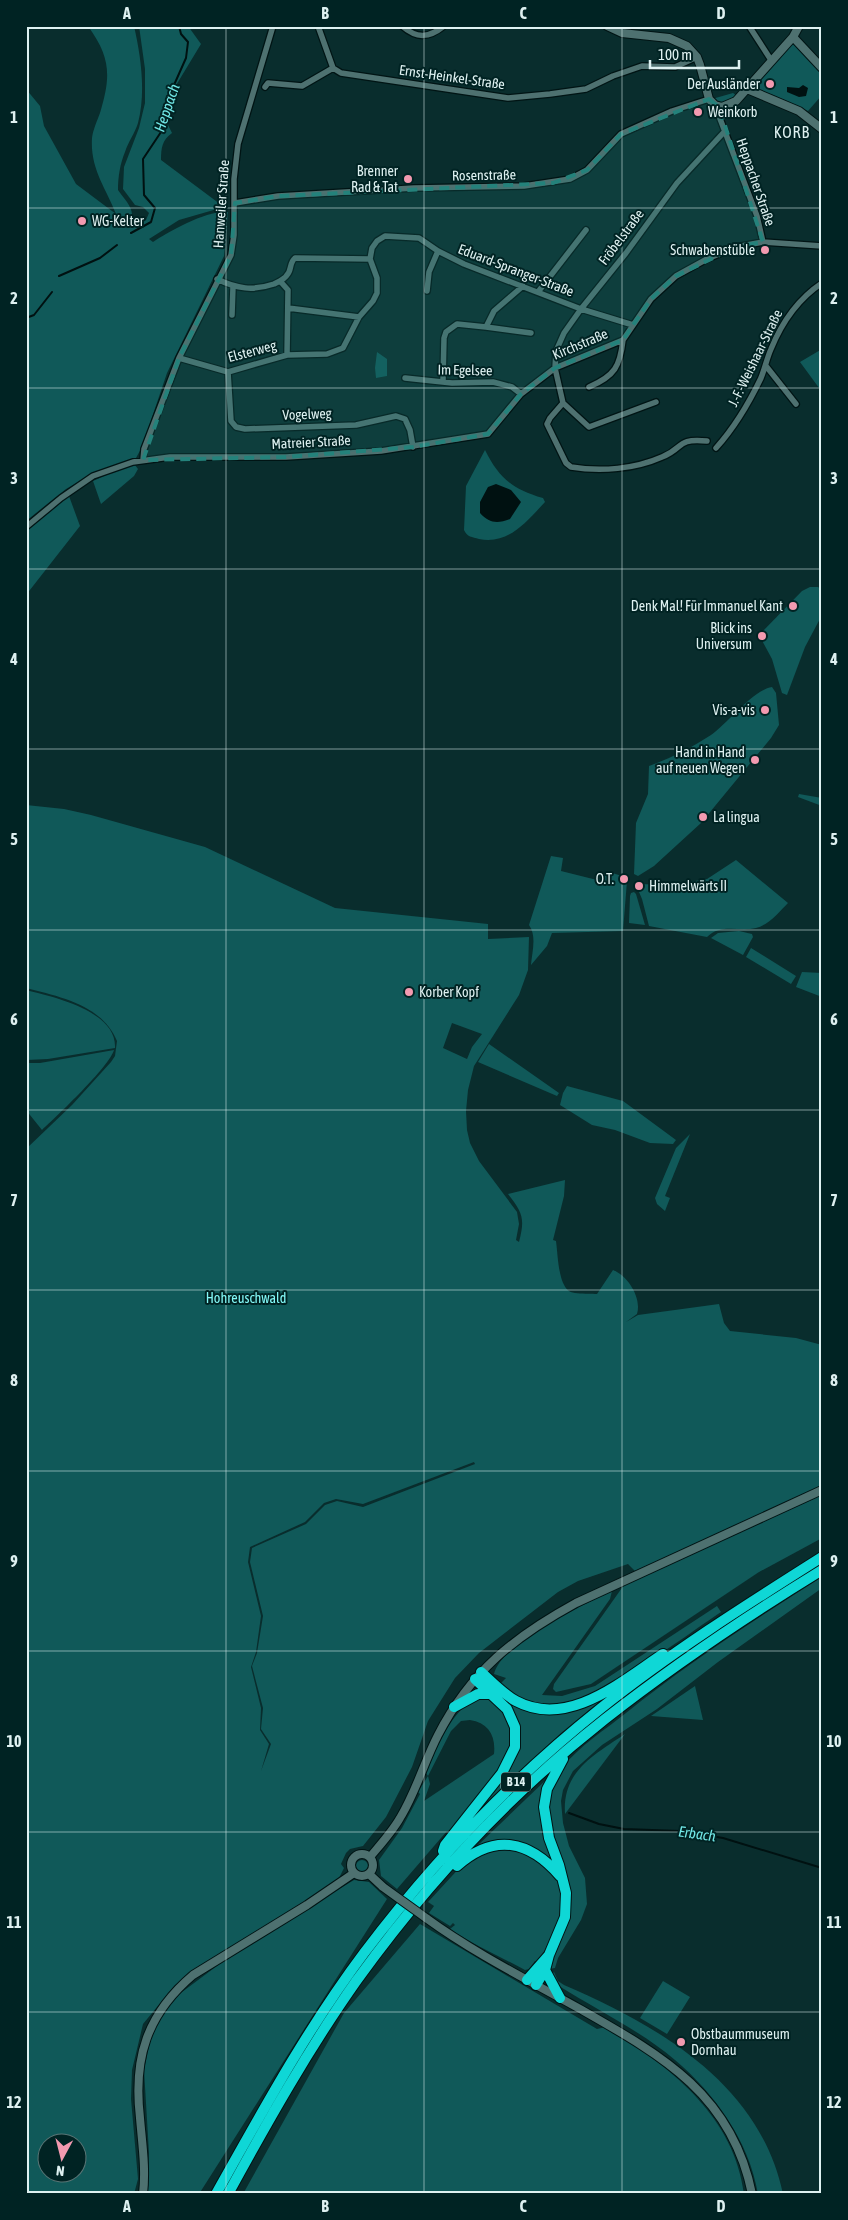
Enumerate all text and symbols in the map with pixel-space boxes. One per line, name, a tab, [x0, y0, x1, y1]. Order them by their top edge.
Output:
text: A	[122, 4, 131, 22]
text: B	[321, 4, 329, 22]
text: C	[519, 4, 527, 22]
text: D	[717, 4, 726, 22]
scale bar	[650, 38, 739, 70]
text: 100 m	[658, 46, 692, 63]
street label: Ernst-Heinkel-Straße	[398, 62, 506, 92]
place label: Der Ausländer	[687, 76, 761, 92]
marker: Der Ausländer	[764, 78, 776, 90]
water label: Heppach	[150, 82, 183, 134]
place label: Weinkorb	[708, 104, 758, 120]
marker: Weinkorb	[692, 106, 704, 118]
text: 1	[10, 108, 18, 126]
text: 1	[830, 108, 838, 126]
district label: KORB	[774, 123, 810, 141]
street label: Heppacher Straße	[733, 136, 779, 228]
street label: Hanweiler Straße	[210, 159, 232, 249]
place label: Brenner Rad & Tat	[351, 163, 399, 195]
street label: Rosenstraße	[452, 166, 516, 184]
marker: Brenner Rad & Tat	[402, 173, 414, 185]
street label: Fröbelstraße	[595, 206, 647, 268]
place label: WG-Kelter	[92, 213, 145, 229]
marker: WG-Kelter	[76, 215, 88, 227]
street label: Eduard-Spranger-Straße	[456, 241, 576, 299]
place label: Schwabenstüble	[670, 242, 755, 258]
marker: Schwabenstüble	[759, 244, 771, 256]
text: 2	[10, 289, 18, 307]
text: 2	[830, 289, 838, 307]
street label: J.-F.-Weishaar-Straße	[725, 307, 785, 409]
street label: Kirchstraße	[550, 325, 610, 363]
street label: Elsterweg	[226, 337, 278, 365]
street label: Im Egelsee	[437, 362, 493, 378]
street label: Vogelweg	[282, 405, 332, 423]
street label: Matreier Straße	[271, 432, 351, 452]
text: 3	[10, 469, 18, 487]
text: 3	[830, 469, 838, 487]
place label: Denk Mal! Für Immanuel Kant	[631, 598, 783, 614]
marker: Denk Mal! Für Immanuel Kant	[787, 600, 799, 612]
place label: Blick ins Universum	[696, 620, 752, 652]
marker: Blick ins Universum	[756, 630, 768, 642]
text: 4	[9, 650, 18, 668]
text: 4	[829, 650, 838, 668]
place label: Vis-a-vis	[713, 702, 755, 718]
marker: Vis-a-vis	[759, 704, 771, 716]
place label: Hand in Hand auf neuen Wegen	[656, 744, 745, 776]
marker: Hand in Hand auf neuen Wegen	[749, 754, 761, 766]
place label: La lingua	[713, 809, 760, 825]
marker: La lingua	[697, 811, 709, 823]
text: 5	[10, 830, 18, 848]
text: 5	[830, 830, 838, 848]
place label: O.T.	[596, 871, 614, 887]
marker: O.T.	[618, 873, 630, 885]
place label: Himmelwärts II	[649, 878, 727, 894]
marker: Himmelwärts II	[633, 880, 645, 892]
place label: Korber Kopf	[419, 984, 479, 1000]
marker: Korber Kopf	[403, 986, 415, 998]
text: 6	[10, 1010, 18, 1028]
text: 6	[830, 1010, 838, 1028]
text: 7	[10, 1191, 18, 1209]
text: 7	[830, 1191, 838, 1209]
park label: Hohreuschwald	[206, 1290, 286, 1306]
text: 8	[10, 1371, 18, 1389]
text: 8	[830, 1371, 838, 1389]
text: 9	[10, 1552, 18, 1570]
text: 9	[830, 1552, 838, 1570]
text: 10	[6, 1732, 22, 1750]
text: 10	[826, 1732, 842, 1750]
road number: B 14	[501, 1772, 531, 1791]
water label: Erbach	[677, 1822, 717, 1845]
text: 11	[6, 1913, 22, 1931]
text: 11	[826, 1913, 842, 1931]
place label: Obstbaummuseum Dornhau	[691, 2026, 790, 2058]
marker: Obstbaummuseum Dornhau	[675, 2036, 687, 2048]
text: 12	[6, 2093, 22, 2111]
text: 12	[826, 2093, 842, 2111]
north arrow	[38, 2132, 88, 2182]
text: N	[55, 2162, 65, 2179]
text: A	[122, 2197, 131, 2215]
text: B	[321, 2197, 329, 2215]
text: C	[519, 2197, 527, 2215]
text: D	[717, 2197, 726, 2215]

